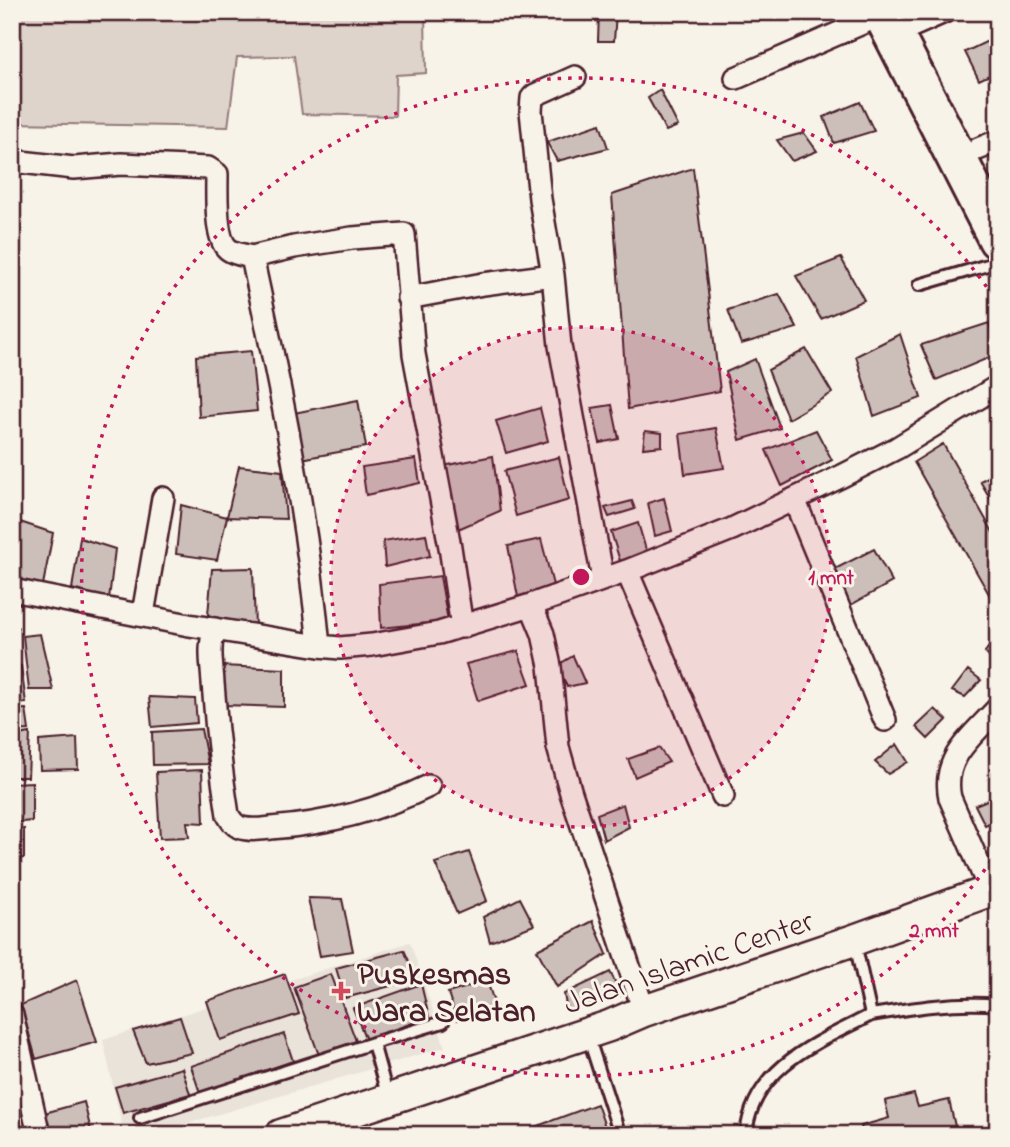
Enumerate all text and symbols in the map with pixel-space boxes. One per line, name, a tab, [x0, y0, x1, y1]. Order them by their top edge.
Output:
text: 1 mnt	[808, 564, 855, 594]
centre of rings	[569, 565, 593, 589]
street label: Jalan Islamic Center	[558, 900, 820, 1029]
text: 2 mnt	[908, 917, 960, 947]
place label: Puskesmas Wara Selatan	[357, 953, 536, 1037]
marker: Puskesmas Wara Selatan	[331, 981, 351, 1001]

